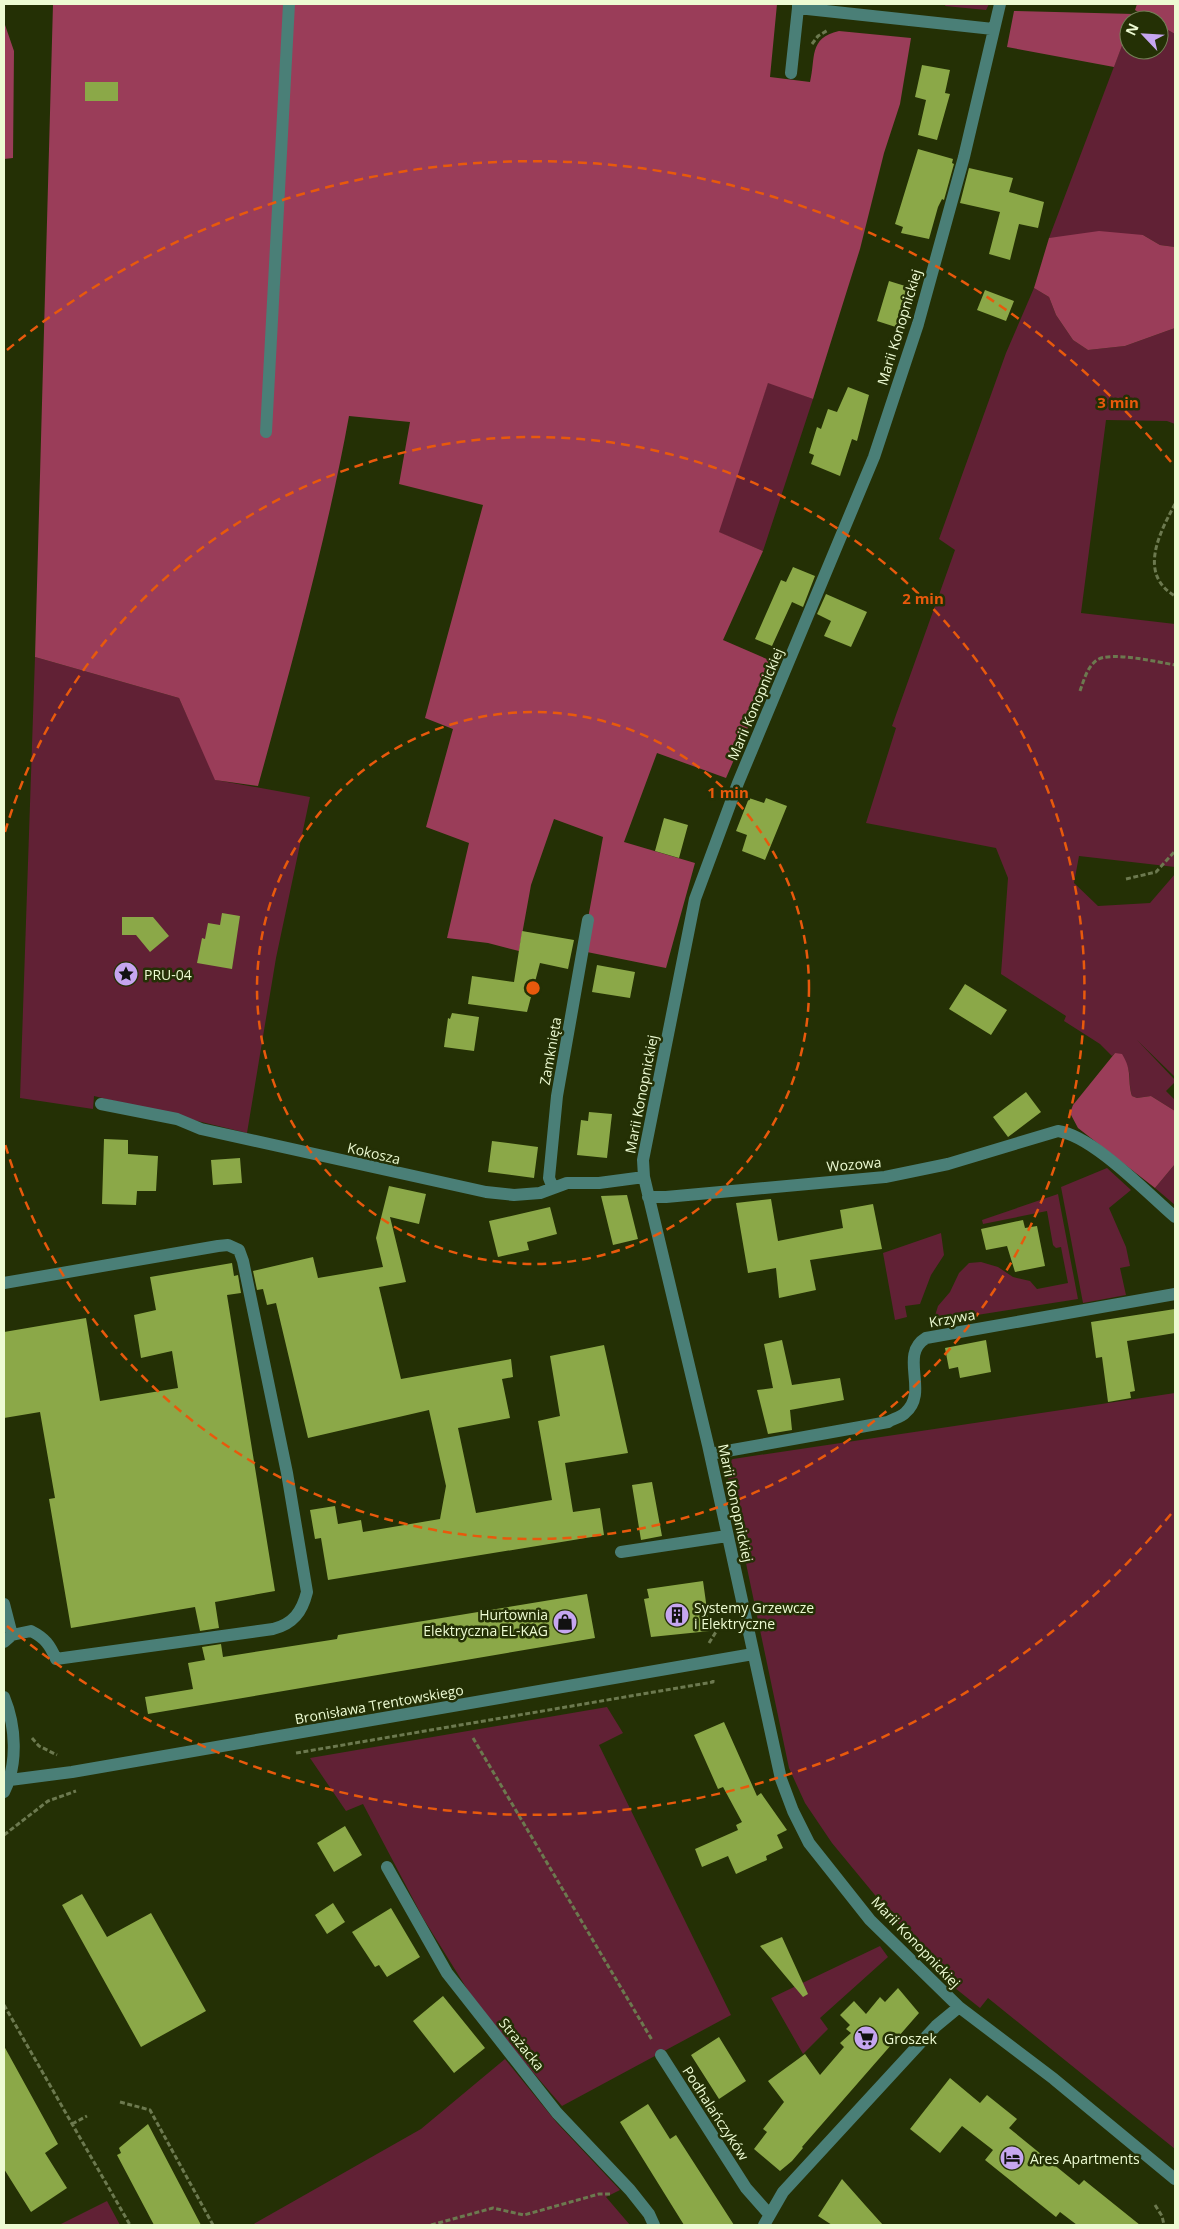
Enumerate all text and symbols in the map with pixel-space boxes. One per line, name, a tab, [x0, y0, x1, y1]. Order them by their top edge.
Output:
north arrow	[1119, 10, 1169, 60]
text: N	[1121, 20, 1143, 38]
street label: Marii Konopnickiej	[872, 267, 926, 387]
text: 3 min	[1097, 392, 1139, 412]
text: 2 min	[902, 588, 944, 608]
street label: Marii Konopnickiej	[723, 645, 787, 763]
text: 1 min	[707, 782, 749, 802]
place icon: PRU-04	[113, 961, 139, 987]
place label: PRU-04	[144, 965, 192, 984]
centre of rings	[524, 979, 542, 997]
street label: Zamknięta	[535, 1015, 565, 1087]
street label: Marii Konopnickiej	[620, 1033, 662, 1155]
street label: Kokosza	[346, 1138, 402, 1168]
street label: Wozowa	[826, 1152, 882, 1176]
street label: Krzywa	[927, 1305, 977, 1331]
street label: Marii Konopnickiej	[714, 1442, 758, 1564]
place label: Systemy Grzewcze i Elektryczne	[694, 1598, 814, 1633]
building icon: Systemy Grzewcze i Elektryczne	[664, 1602, 690, 1628]
place label: Hurtownia Elektryczna EL-KAG	[423, 1605, 548, 1640]
shop icon: Hurtownia Elektryczna EL-KAG	[552, 1609, 578, 1635]
street label: Bronisława Trentowskiego	[293, 1680, 465, 1728]
street label: Marii Konopnickiej	[867, 1892, 965, 1992]
street label: Strażacka	[495, 2014, 549, 2074]
supermarket icon: Groszek	[853, 2025, 879, 2051]
place label: Groszek	[884, 2029, 937, 2048]
street label: Podhalańczyków	[678, 2062, 754, 2164]
hotel icon: Ares Apartments	[999, 2145, 1025, 2171]
place label: Ares Apartments	[1030, 2149, 1140, 2168]

